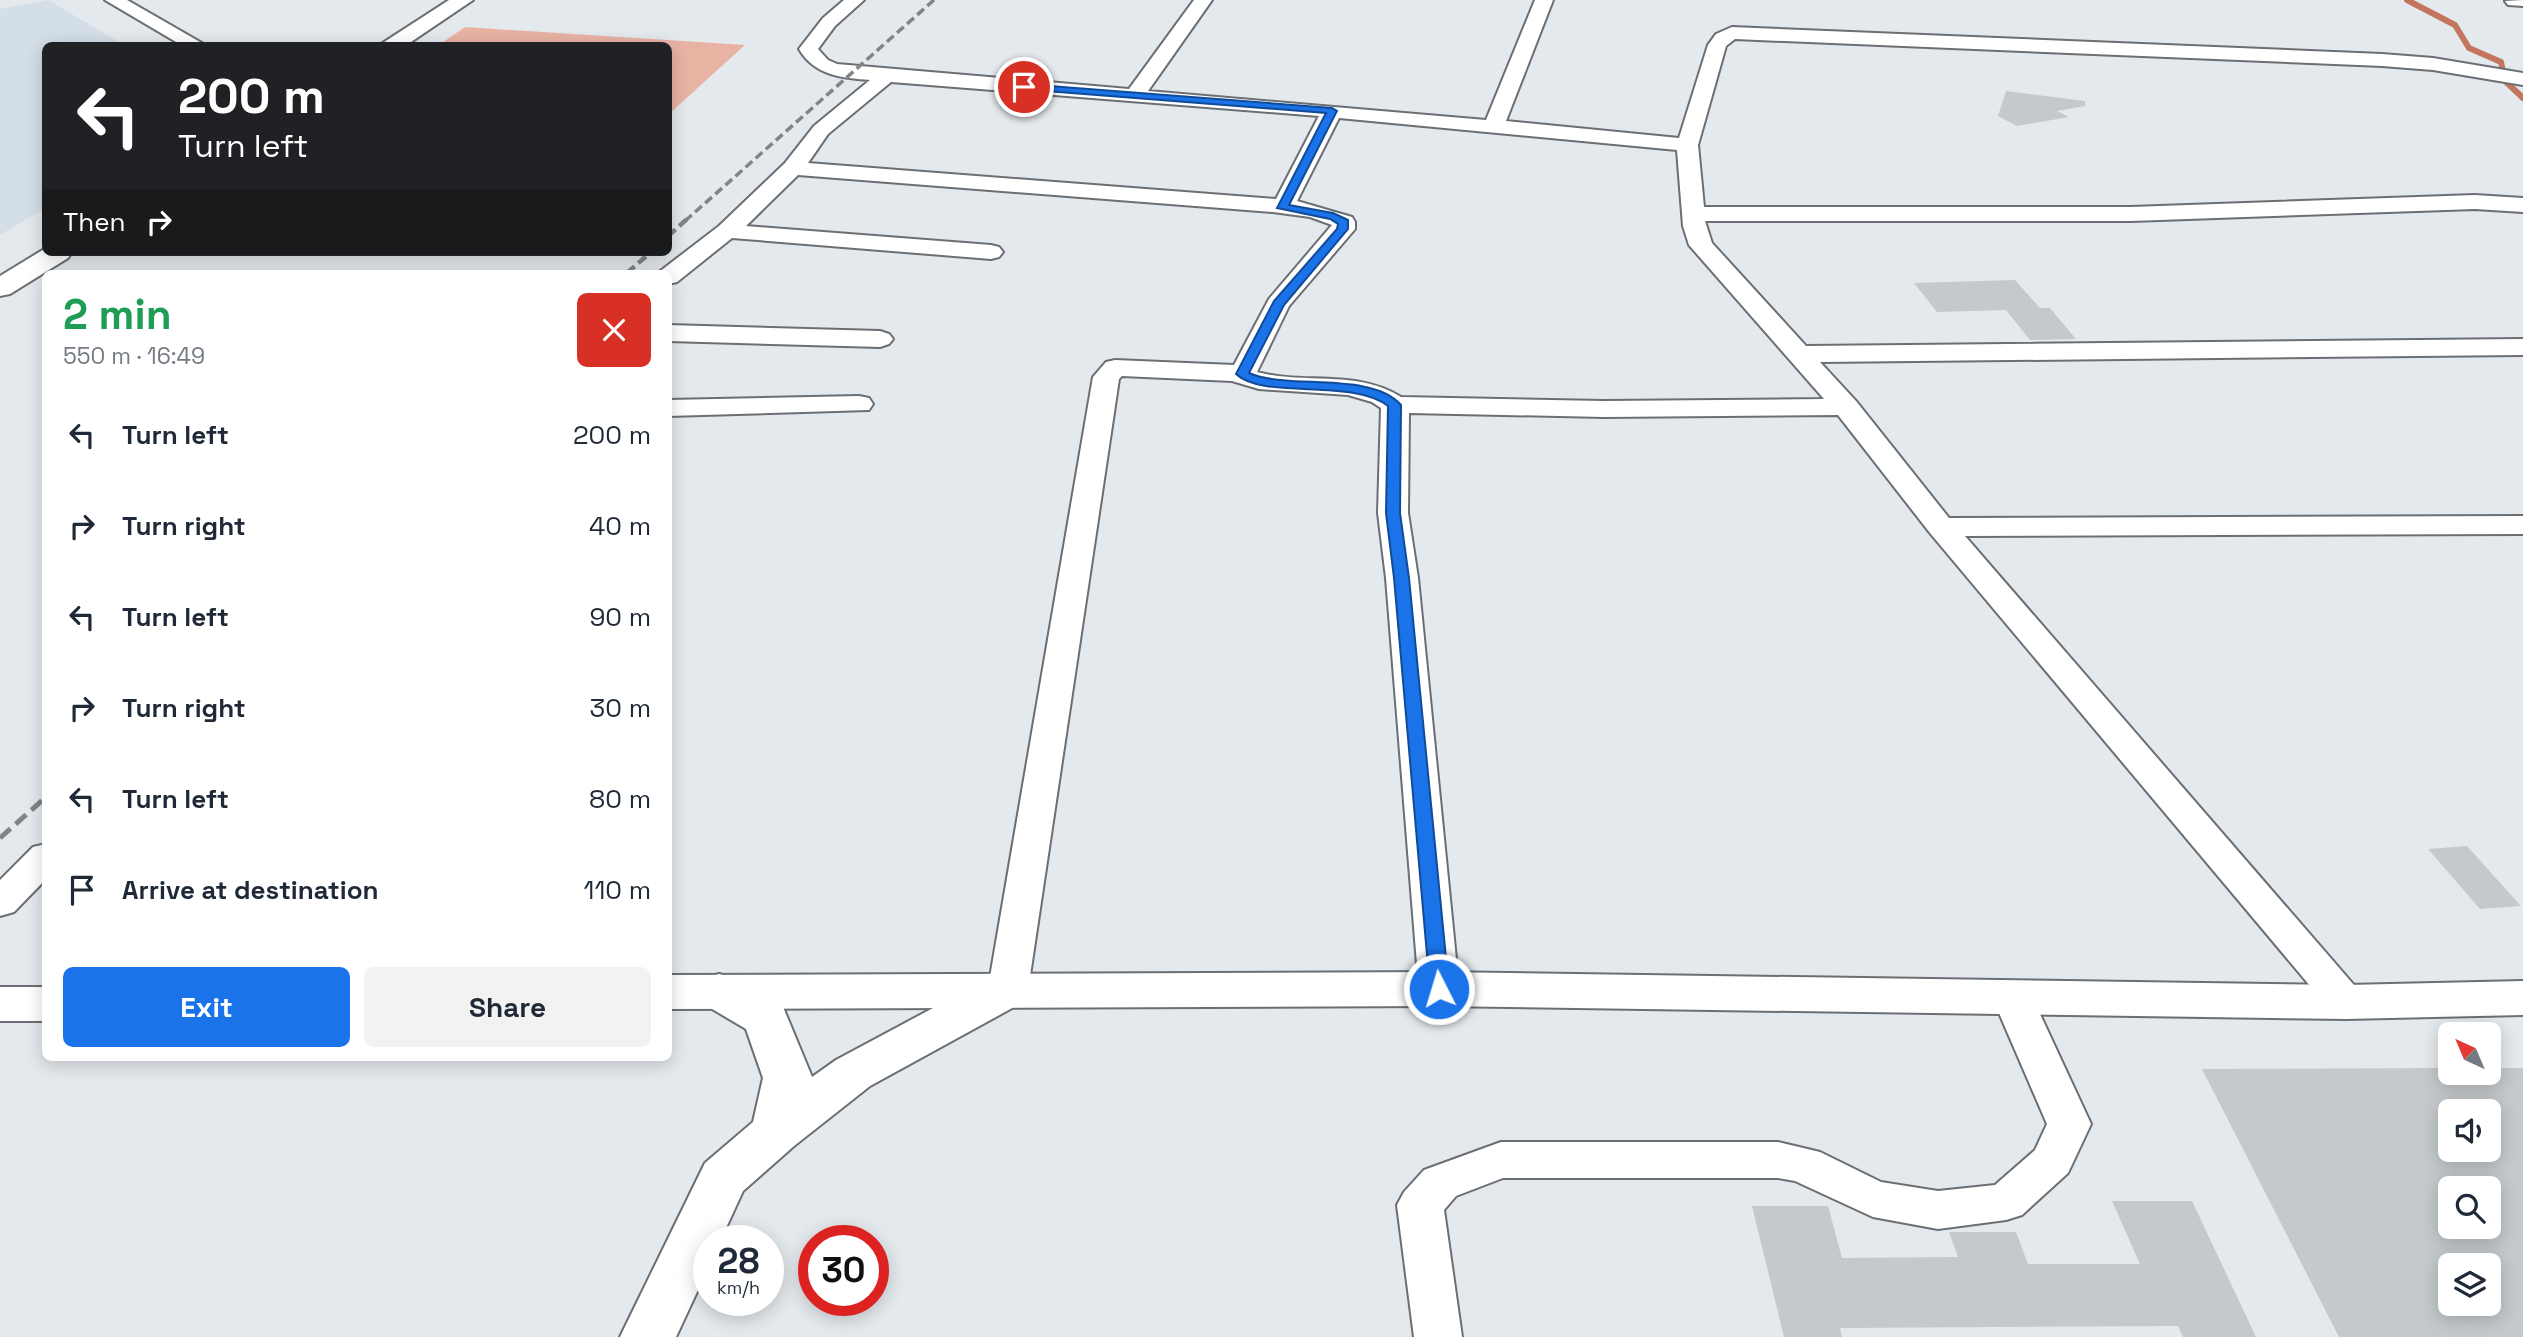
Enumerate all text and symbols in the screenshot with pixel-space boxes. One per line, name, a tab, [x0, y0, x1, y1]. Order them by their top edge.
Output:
pin	[994, 57, 1054, 117]
text: 200 m	[178, 65, 325, 127]
icon: arrive	[1005, 68, 1043, 106]
icon: left	[63, 70, 154, 161]
text: Turn left	[178, 126, 308, 166]
icon: right	[140, 203, 178, 241]
text: Then	[63, 205, 126, 239]
text: 2 min	[63, 288, 172, 341]
button: close	[577, 293, 651, 367]
text: 550 m · 16:49	[63, 341, 205, 371]
icon: left	[63, 416, 101, 454]
text: Turn left	[122, 418, 229, 452]
text: 200 m	[573, 418, 651, 452]
icon: right	[63, 507, 101, 545]
text: Turn right	[122, 509, 246, 543]
text: 40 m	[589, 509, 651, 543]
icon: left	[63, 598, 101, 636]
text: Turn left	[122, 600, 229, 634]
text: 90 m	[589, 600, 651, 634]
icon: right	[63, 689, 101, 727]
text: Turn right	[122, 691, 246, 725]
text: 30 m	[590, 691, 651, 725]
icon: left	[63, 780, 101, 818]
text: Turn left	[122, 782, 229, 816]
text: 80 m	[589, 782, 651, 816]
icon: arrive	[63, 871, 101, 909]
text: Arrive at destination	[122, 873, 379, 907]
text: 110 m	[584, 873, 651, 907]
position arrow	[1402, 952, 1476, 1026]
button: Exit	[63, 967, 350, 1047]
button: Share	[364, 967, 651, 1047]
north arrow	[2438, 1022, 2501, 1085]
map controls	[2438, 1022, 2501, 1316]
button: sound	[2438, 1099, 2501, 1162]
button: search	[2438, 1176, 2501, 1239]
speed limit sign: 30	[798, 1225, 889, 1316]
text: 28	[718, 1239, 759, 1283]
button: layers	[2438, 1253, 2501, 1316]
text: km/h	[717, 1276, 760, 1299]

